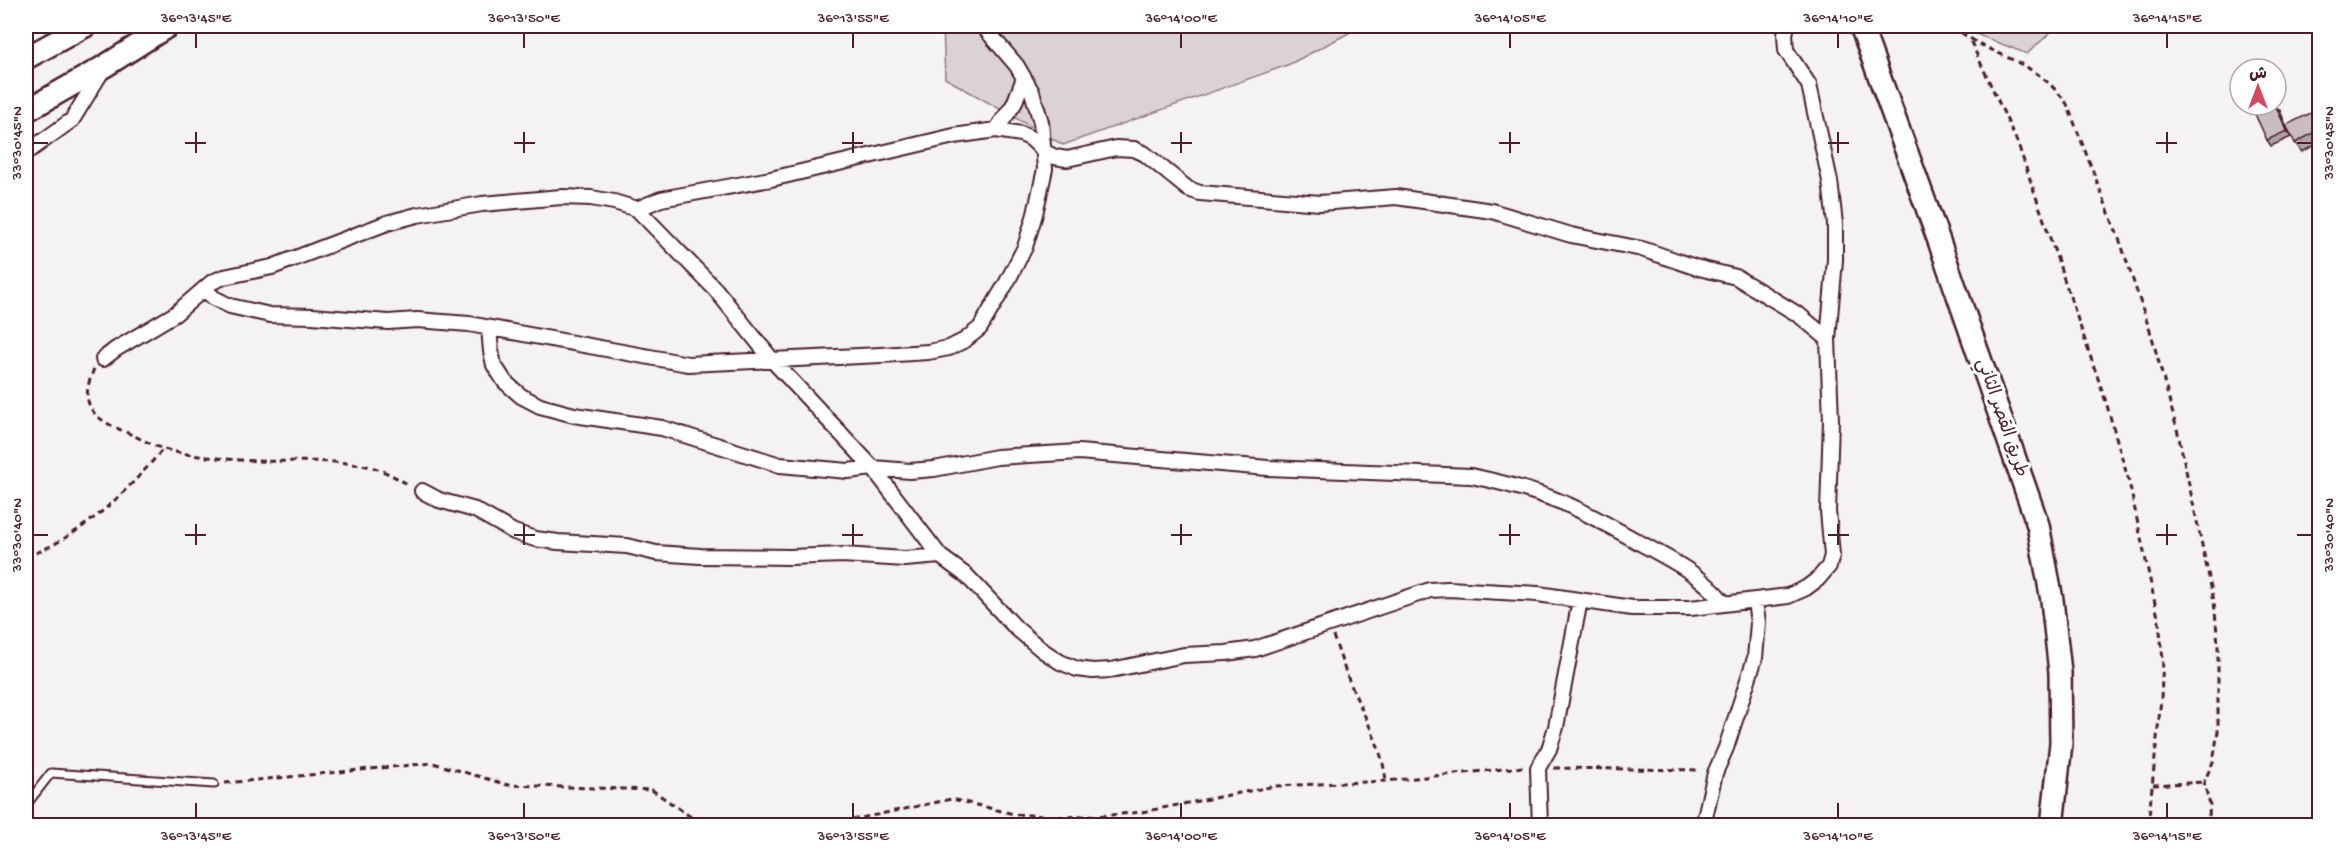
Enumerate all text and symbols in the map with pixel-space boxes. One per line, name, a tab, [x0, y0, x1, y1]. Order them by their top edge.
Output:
text: 36°13'45"E	[160, 10, 232, 28]
text: 36°13'50"E	[487, 10, 561, 28]
text: 36°13'55"E	[816, 10, 889, 28]
text: 36°14'00"E	[1144, 10, 1218, 28]
text: 36°14'05"E	[1473, 10, 1546, 28]
text: 36°14'10"E	[1802, 10, 1873, 28]
text: 36°14'15"E	[2132, 10, 2202, 28]
north arrow	[2228, 57, 2288, 117]
text: ش	[2249, 66, 2267, 85]
text: 33°30'45"N	[9, 106, 27, 181]
text: 33°30'45"N	[2321, 106, 2339, 181]
street label: طريق القصر الثاني	[1968, 356, 2031, 481]
text: 33°30'40"N	[9, 498, 27, 573]
text: 33°30'40"N	[2321, 498, 2339, 573]
text: 36°13'45"E	[160, 828, 232, 846]
text: 36°13'50"E	[487, 828, 561, 846]
text: 36°13'55"E	[816, 828, 889, 846]
text: 36°14'00"E	[1144, 828, 1218, 846]
text: 36°14'05"E	[1473, 828, 1546, 846]
text: 36°14'10"E	[1802, 828, 1873, 846]
text: 36°14'15"E	[2132, 828, 2202, 846]

